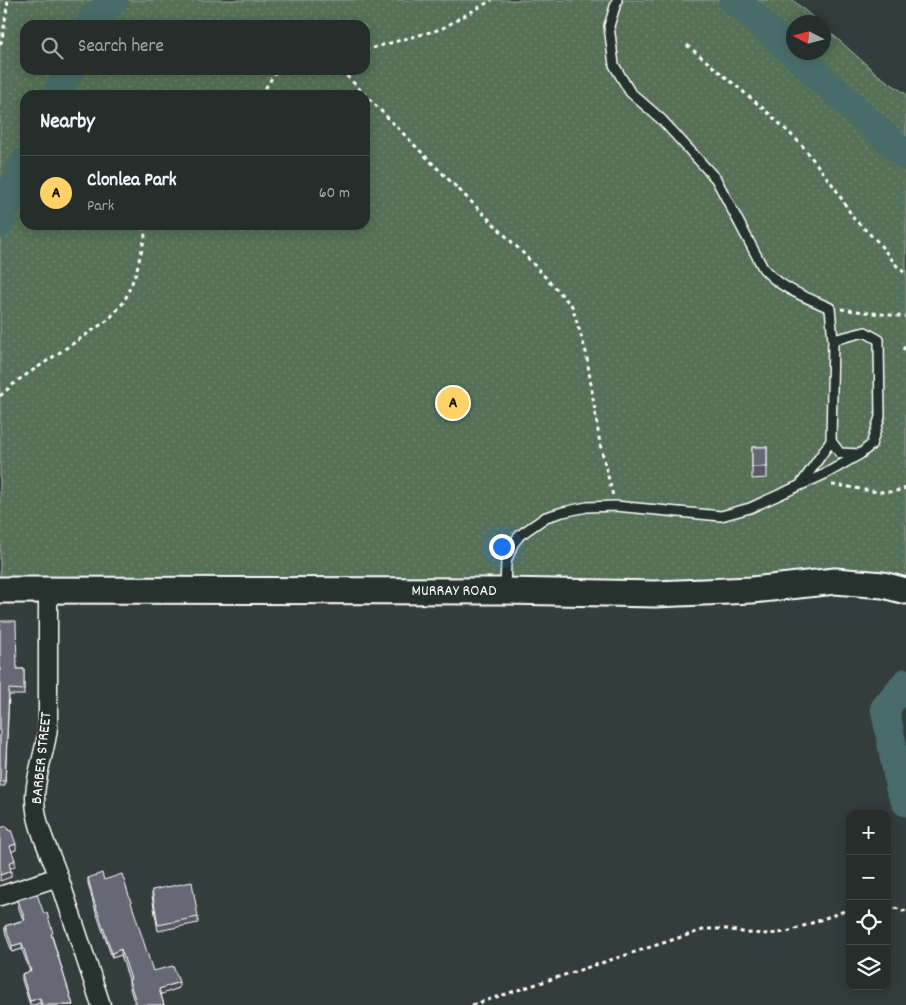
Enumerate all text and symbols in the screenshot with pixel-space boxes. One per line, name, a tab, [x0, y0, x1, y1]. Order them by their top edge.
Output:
north arrow	[786, 15, 831, 60]
search box	[20, 20, 370, 75]
icon: search	[38, 34, 66, 62]
text: Search here	[78, 34, 164, 61]
text: Nearby	[40, 108, 95, 138]
text: Clonlea Park	[87, 168, 177, 195]
text: A	[52, 182, 60, 205]
text: 60 m	[319, 182, 350, 205]
text: Park	[87, 195, 114, 218]
pin: A	[437, 384, 469, 422]
your location	[489, 534, 515, 560]
street label: MURRAY ROAD	[412, 580, 496, 603]
street label: BARBER STREET	[26, 710, 58, 805]
map controls	[846, 810, 891, 990]
button: +	[846, 810, 891, 855]
button: −	[846, 855, 891, 900]
button: locate	[846, 900, 891, 945]
button: layers	[846, 945, 891, 990]

